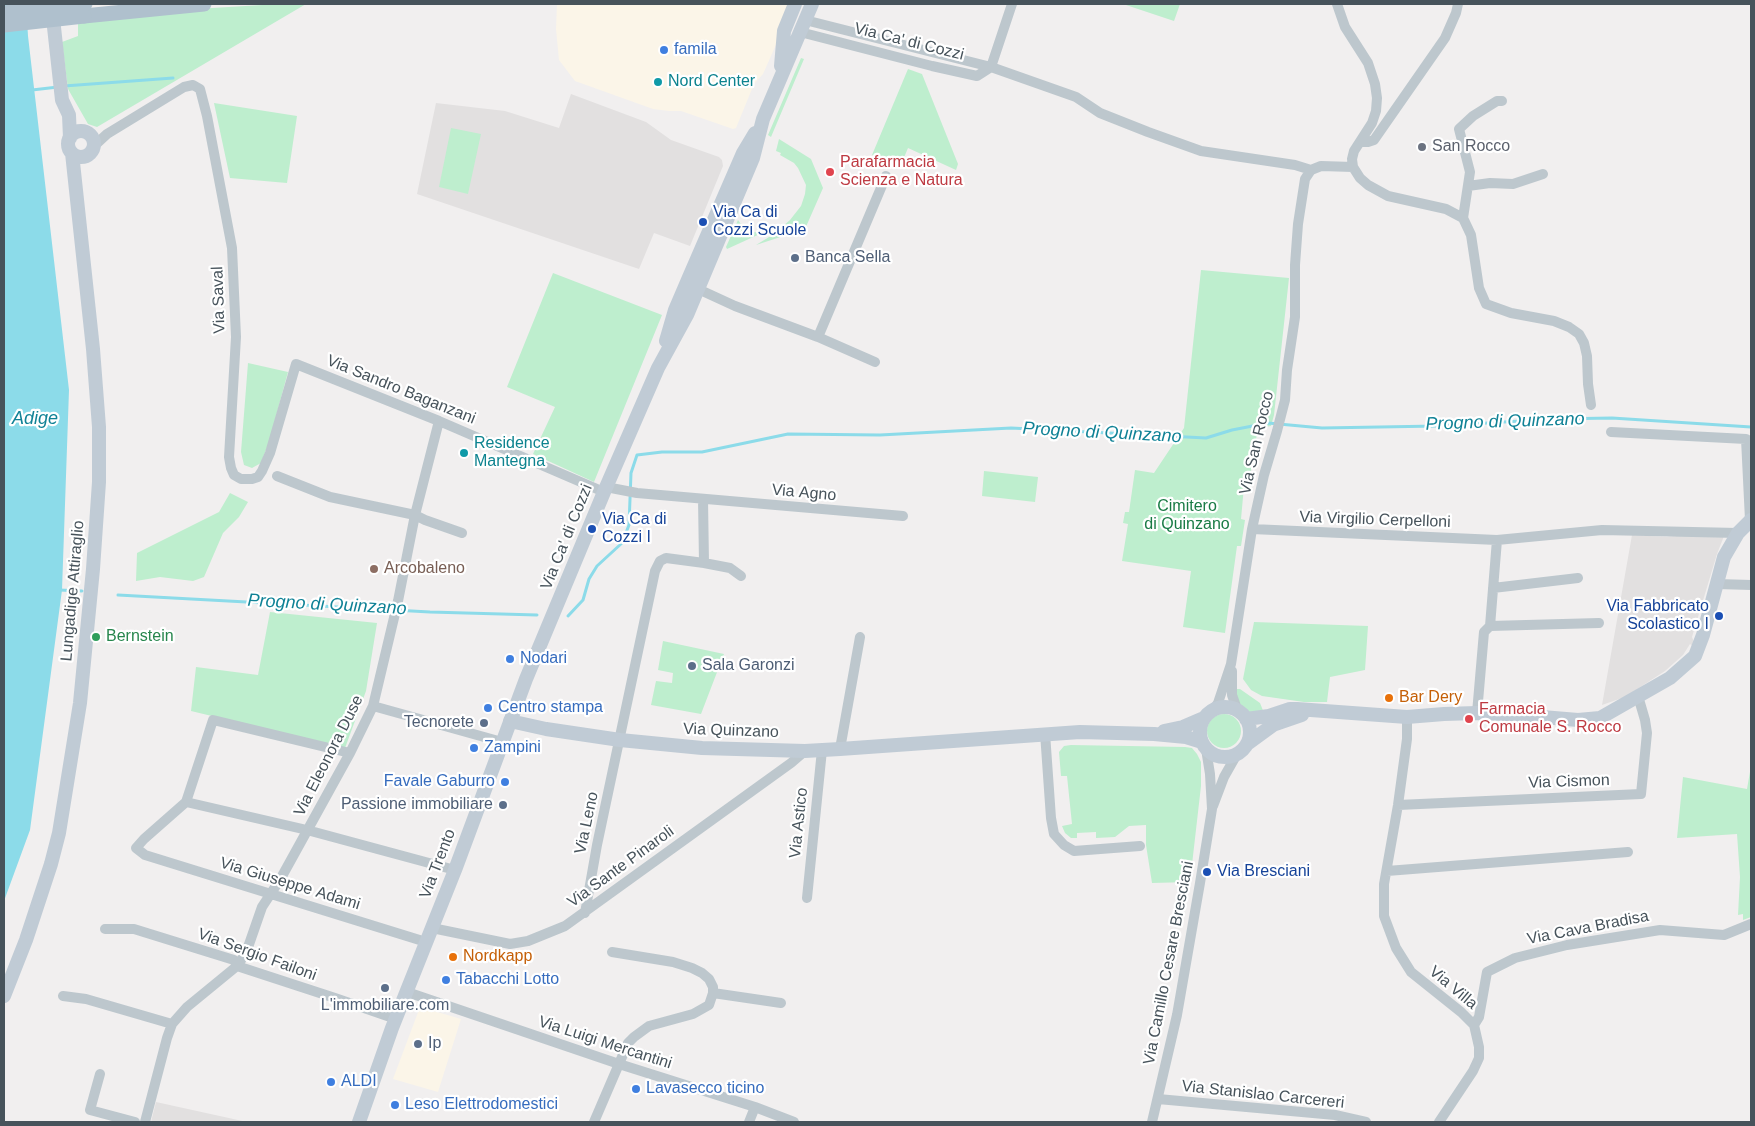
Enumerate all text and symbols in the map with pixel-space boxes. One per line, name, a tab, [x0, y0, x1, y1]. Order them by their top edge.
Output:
street label: Via Ca' di Cozzi	[852, 19, 966, 65]
place label: famila	[674, 40, 717, 60]
marker: famila	[658, 44, 670, 56]
place label: Nord Center	[668, 72, 755, 92]
marker: Nord Center	[652, 76, 664, 88]
place label: San Rocco	[1432, 137, 1510, 157]
marker: San Rocco	[1416, 141, 1428, 153]
place label: Parafarmacia Scienza e Natura	[840, 153, 963, 191]
marker: Parafarmacia Scienza e Natura	[824, 166, 836, 178]
place label: Via Ca di Cozzi Scuole	[713, 203, 806, 241]
marker: Via Ca di Cozzi Scuole	[697, 216, 709, 228]
place label: Banca Sella	[805, 248, 890, 268]
marker: Banca Sella	[789, 252, 801, 264]
street label: Via Saval	[208, 266, 230, 334]
street label: Via Sandro Baganzani	[324, 351, 478, 429]
street label: Via San Rocco	[1236, 389, 1278, 497]
water label: Adige	[12, 408, 58, 430]
water label: Progno di Quinzano	[1425, 408, 1585, 436]
water label: Progno di Quinzano	[1022, 418, 1182, 448]
place label: Residence Mantegna	[474, 434, 550, 472]
marker: Residence Mantegna	[458, 447, 470, 459]
street label: Via Ca' di Cozzi	[537, 481, 597, 593]
street label: Via Agno	[771, 481, 837, 505]
park label: Cimitero di Quinzano	[1144, 497, 1230, 535]
street label: Via Virgilio Cerpelloni	[1299, 508, 1451, 532]
place label: Via Ca di Cozzi I	[602, 510, 667, 548]
street label: Lungadige Attiraglio	[57, 520, 89, 662]
marker: Via Ca di Cozzi I	[586, 523, 598, 535]
place label: Arcobaleno	[384, 559, 465, 579]
marker: Arcobaleno	[368, 563, 380, 575]
water label: Progno di Quinzano	[247, 590, 407, 620]
place label: Via Fabbricato Scolastico I	[1606, 597, 1709, 635]
marker: Via Fabbricato Scolastico I	[1713, 610, 1725, 622]
place label: Bernstein	[106, 627, 174, 647]
marker: Bernstein	[90, 631, 102, 643]
place label: Nodari	[520, 649, 567, 669]
marker: Nodari	[504, 653, 516, 665]
place label: Sala Garonzi	[702, 656, 794, 676]
marker: Sala Garonzi	[686, 660, 698, 672]
place label: Bar Dery	[1399, 688, 1462, 708]
street label: Via Eleonora Duse	[290, 692, 368, 820]
marker: Bar Dery	[1383, 692, 1395, 704]
place label: Centro stampa	[498, 698, 603, 718]
place label: Farmacia Comunale S. Rocco	[1479, 700, 1621, 738]
marker: Centro stampa	[482, 702, 494, 714]
place label: Tecnorete	[404, 713, 474, 733]
marker: Farmacia Comunale S. Rocco	[1463, 713, 1475, 725]
marker: Tecnorete	[478, 717, 490, 729]
street label: Via Quinzano	[683, 720, 779, 742]
place label: Zampini	[484, 738, 541, 758]
marker: Zampini	[468, 742, 480, 754]
street label: Via Cismon	[1528, 771, 1610, 793]
place label: Favale Gaburro	[384, 772, 495, 792]
marker: Favale Gaburro	[499, 776, 511, 788]
street label: Via Astico	[786, 787, 812, 859]
street label: Via Leno	[571, 790, 603, 856]
place label: Passione immobiliare	[341, 795, 493, 815]
marker: Passione immobiliare	[497, 799, 509, 811]
street label: Via Sante Pinaroli	[564, 822, 678, 912]
street label: Via Trento	[416, 827, 460, 901]
street label: Via Giuseppe Adami	[218, 854, 362, 914]
street label: Via Camillo Cesare Bresciani	[1140, 860, 1198, 1066]
place label: Via Bresciani	[1217, 862, 1310, 882]
marker: Via Bresciani	[1201, 866, 1213, 878]
street label: Via Cava Bradisa	[1526, 907, 1650, 949]
street label: Via Sergio Failoni	[195, 925, 319, 985]
place label: Nordkapp	[463, 947, 532, 967]
marker: Nordkapp	[447, 951, 459, 963]
street label: Via Villa	[1425, 962, 1481, 1014]
place label: Tabacchi Lotto	[456, 970, 559, 990]
marker: Tabacchi Lotto	[440, 974, 452, 986]
marker: L'immobiliare.com	[379, 982, 391, 994]
place label: L'immobiliare.com	[321, 996, 449, 1016]
street label: Via Luigi Mercantini	[536, 1012, 674, 1074]
place label: Ip	[428, 1034, 441, 1054]
marker: Ip	[412, 1038, 424, 1050]
place label: ALDI	[341, 1072, 377, 1092]
marker: ALDI	[325, 1076, 337, 1088]
street label: Via Stanislao Carcereri	[1181, 1077, 1345, 1113]
place label: Lavasecco ticino	[646, 1079, 764, 1099]
marker: Lavasecco ticino	[630, 1083, 642, 1095]
place label: Leso Elettrodomestici	[405, 1095, 558, 1115]
marker: Leso Elettrodomestici	[389, 1099, 401, 1111]

